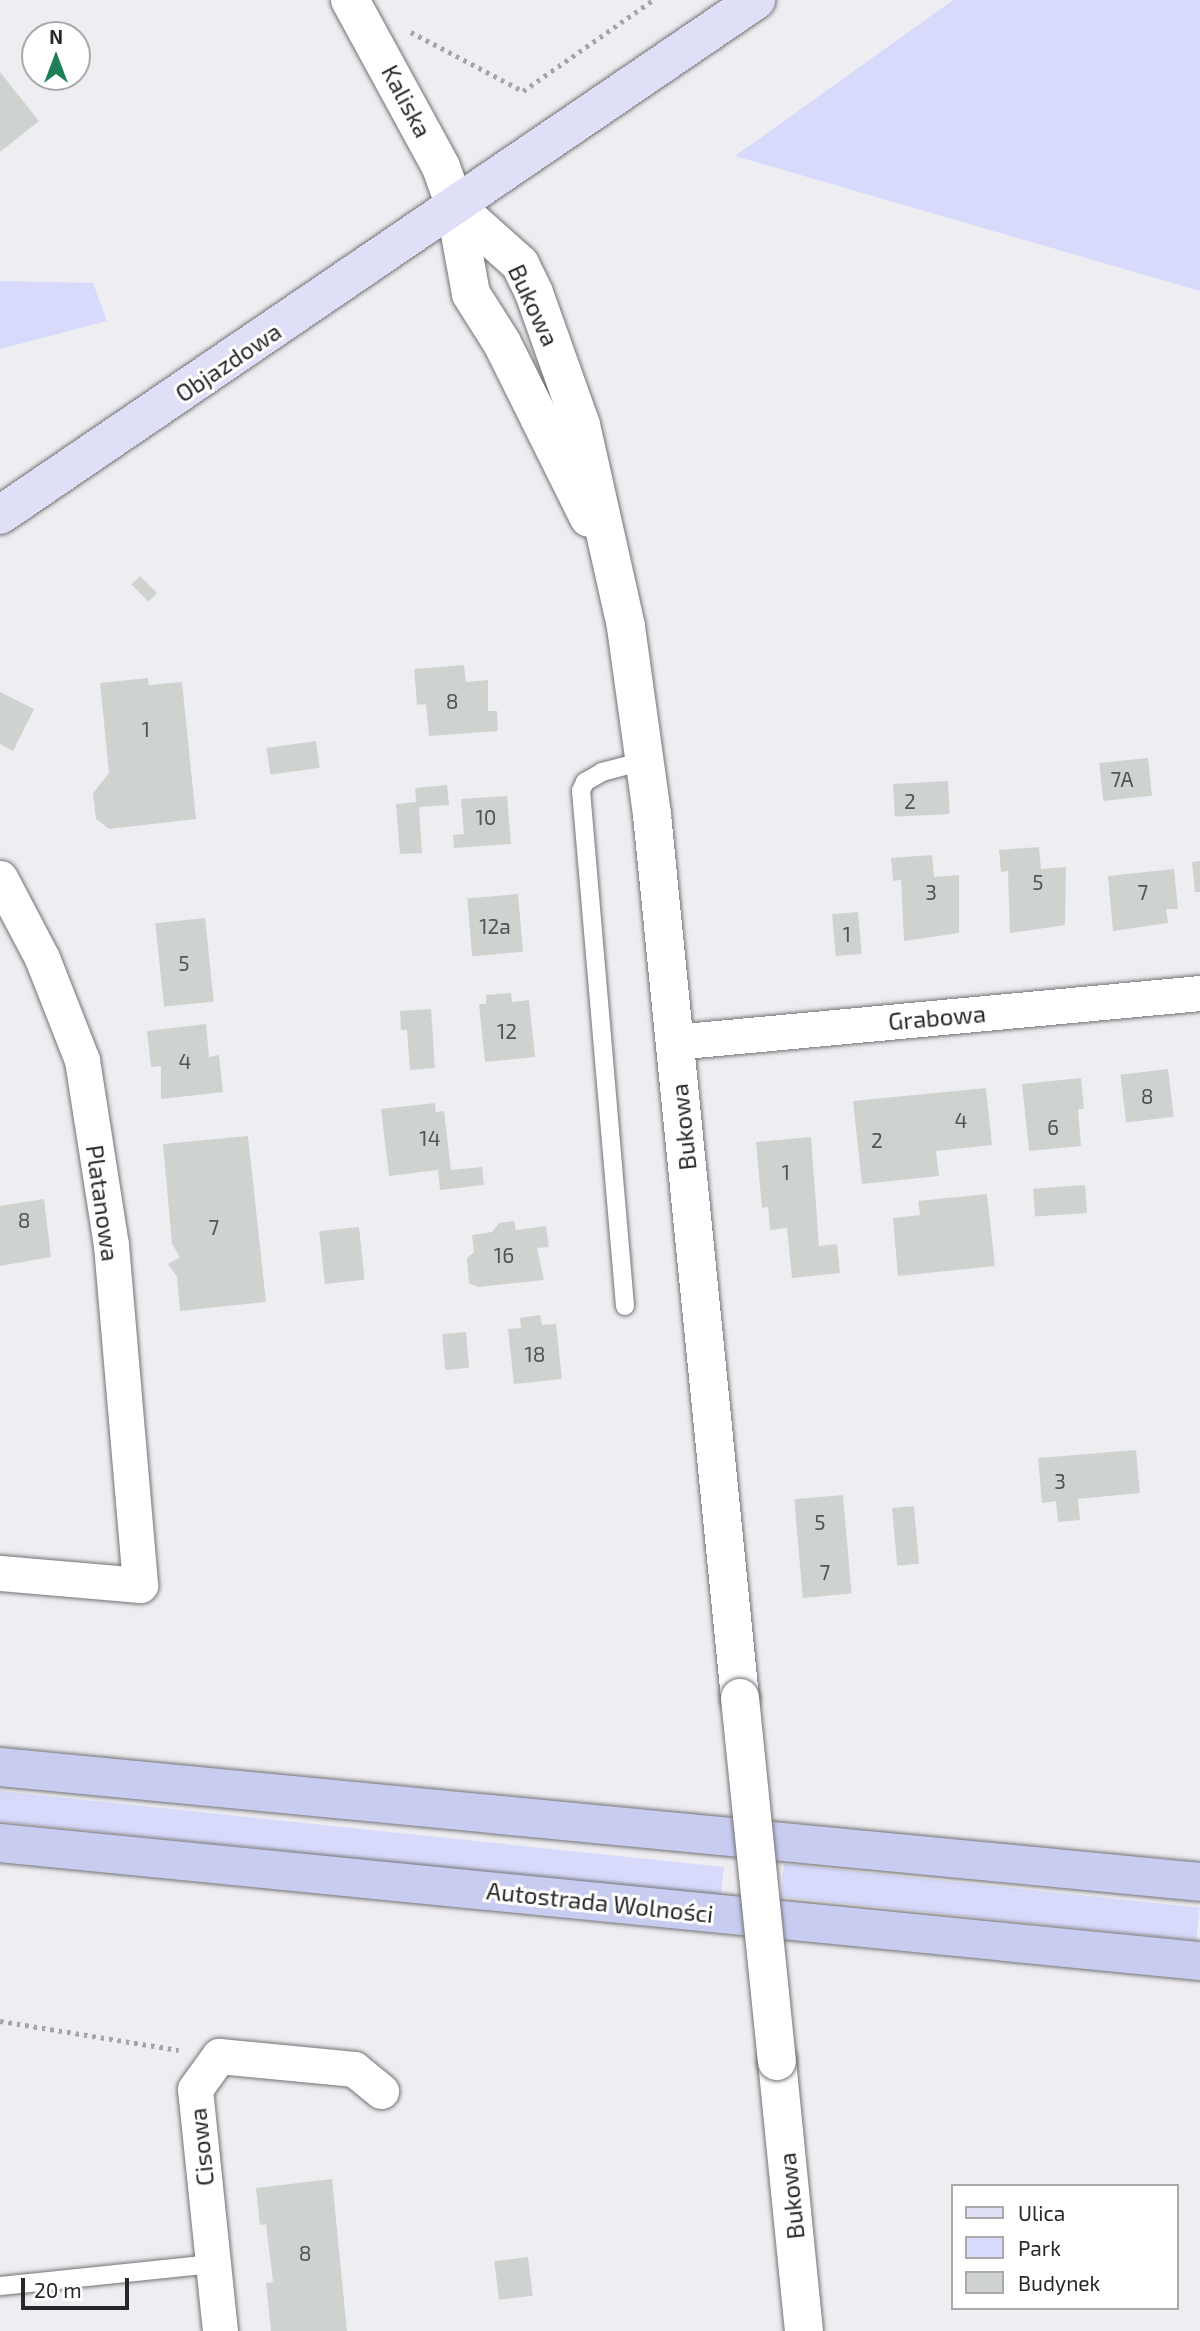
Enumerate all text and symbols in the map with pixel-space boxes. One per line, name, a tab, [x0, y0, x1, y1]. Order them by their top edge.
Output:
north arrow	[21, 21, 91, 91]
text: N	[49, 25, 63, 48]
street label: Kaliska	[376, 60, 438, 142]
street label: Bukowa	[503, 260, 565, 350]
street label: Objazdowa	[170, 316, 286, 408]
house number: 8	[446, 688, 458, 714]
house number: 1	[142, 716, 150, 742]
house number: 7A	[1110, 766, 1134, 792]
house number: 2	[904, 788, 916, 814]
house number: 10	[475, 804, 497, 830]
house number: 5	[1032, 869, 1044, 895]
house number: 3	[925, 879, 937, 905]
house number: 7	[1138, 879, 1148, 905]
house number: 12a	[479, 913, 511, 939]
house number: 1	[843, 921, 851, 947]
house number: 5	[178, 950, 190, 976]
street label: Grabowa	[887, 998, 987, 1036]
house number: 12	[497, 1018, 517, 1044]
house number: 4	[179, 1048, 191, 1074]
street label: Bukowa	[664, 1082, 702, 1172]
house number: 8	[1141, 1083, 1153, 1109]
house number: 4	[955, 1107, 967, 1133]
house number: 6	[1047, 1114, 1059, 1140]
house number: 14	[419, 1125, 441, 1151]
house number: 2	[871, 1127, 883, 1153]
street label: Platanowa	[81, 1143, 125, 1263]
house number: 1	[782, 1159, 790, 1185]
house number: 8	[18, 1207, 30, 1233]
house number: 7	[209, 1214, 219, 1240]
house number: 16	[494, 1242, 514, 1268]
house number: 18	[524, 1341, 546, 1367]
house number: 3	[1054, 1468, 1066, 1494]
house number: 5	[814, 1509, 826, 1535]
house number: 7	[820, 1559, 830, 1585]
street label: Autostrada Wolności	[485, 1876, 715, 1928]
street label: Cisowa	[183, 2107, 219, 2187]
street label: Bukowa	[772, 2151, 810, 2241]
legend	[951, 2184, 1179, 2310]
text: Ulica	[1018, 2200, 1065, 2225]
text: Park	[1018, 2235, 1061, 2260]
house number: 8	[299, 2240, 311, 2266]
scale bar	[24, 2264, 133, 2308]
text: Budynek	[1018, 2270, 1100, 2295]
text: 20 m	[34, 2277, 82, 2302]

